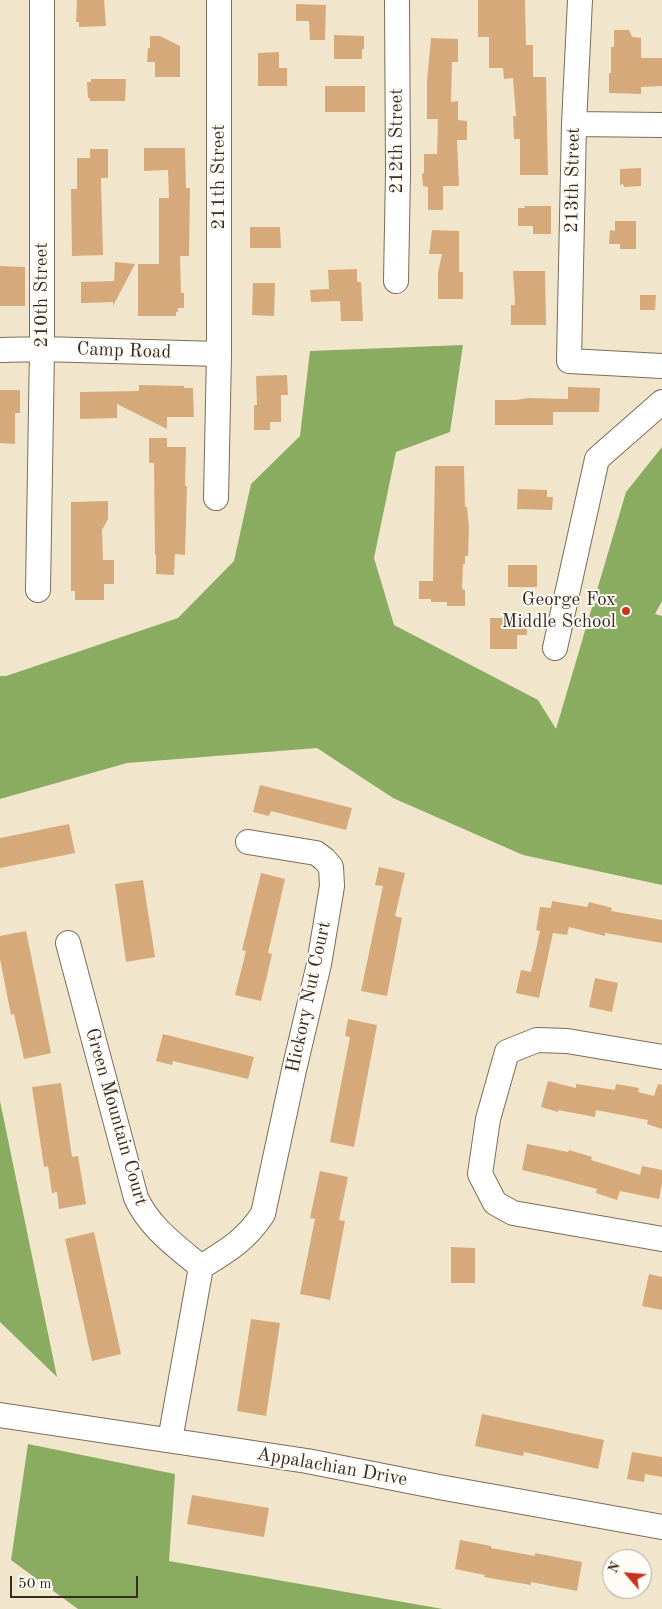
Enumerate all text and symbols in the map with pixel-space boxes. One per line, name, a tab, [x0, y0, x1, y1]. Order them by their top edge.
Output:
street label: 212th Street	[386, 88, 408, 194]
street label: 211th Street	[208, 124, 230, 230]
street label: 213th Street	[561, 127, 585, 233]
street label: 210th Street	[31, 242, 53, 348]
street label: Camp Road	[76, 338, 172, 364]
place label: George Fox Middle School	[502, 589, 616, 633]
marker: George Fox Middle School	[620, 605, 632, 617]
street label: Hickory Nut Court	[282, 919, 336, 1075]
street label: Green Mountain Court	[80, 1026, 152, 1208]
street label: Appalachian Drive	[255, 1443, 409, 1491]
north arrow	[602, 1549, 652, 1599]
text: N	[606, 1560, 623, 1576]
scale bar	[12, 1566, 140, 1598]
text: 50 m	[18, 1577, 52, 1592]

